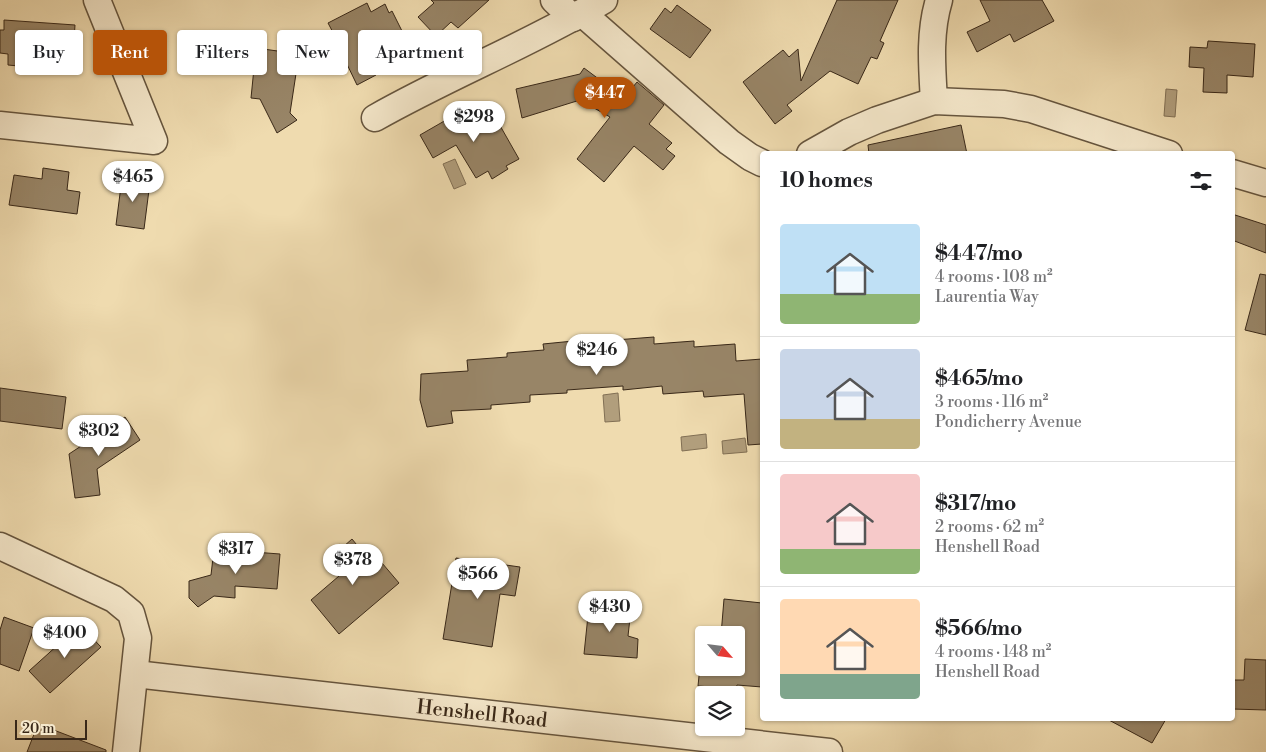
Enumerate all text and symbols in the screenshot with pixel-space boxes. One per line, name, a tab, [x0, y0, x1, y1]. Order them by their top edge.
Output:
chip: Buy	[15, 30, 83, 75]
chip: Rent	[93, 30, 167, 75]
chip: Filters	[177, 30, 267, 75]
chip: New	[277, 30, 348, 75]
chip: Apartment	[358, 30, 482, 75]
pin: $447	[575, 76, 635, 119]
text: $447	[585, 83, 625, 103]
pin: $298	[444, 100, 504, 143]
text: $298	[454, 107, 494, 127]
pin: $465	[103, 160, 163, 203]
text: $465	[113, 167, 153, 187]
icon: filters	[1187, 167, 1215, 195]
text: 10 homes	[780, 168, 873, 194]
text: $447/mo	[935, 241, 1023, 267]
icon: home	[820, 244, 880, 304]
text: 4 rooms · 108 m²	[935, 267, 1053, 287]
text: Laurentia Way	[935, 287, 1039, 307]
pin: $246	[567, 334, 627, 376]
text: $246	[577, 340, 617, 360]
text: $465/mo	[935, 366, 1023, 392]
icon: home	[820, 369, 880, 429]
text: 3 rooms · 116 m²	[935, 392, 1048, 412]
text: Pondicherry Avenue	[935, 412, 1082, 432]
pin: $302	[69, 414, 129, 457]
text: $302	[79, 421, 119, 441]
text: $317/mo	[935, 491, 1016, 517]
icon: home	[820, 494, 880, 554]
text: 2 rooms · 62 m²	[935, 517, 1044, 537]
pin: $317	[206, 532, 266, 575]
text: Henshell Road	[935, 537, 1040, 557]
text: $317	[219, 539, 253, 559]
pin: $378	[323, 544, 383, 586]
text: $378	[334, 550, 372, 570]
pin: $566	[448, 558, 508, 600]
text: $566	[458, 564, 498, 584]
pin: $430	[580, 590, 640, 633]
text: $430	[589, 597, 631, 617]
pin: $400	[35, 616, 95, 659]
text: $566/mo	[935, 616, 1022, 642]
icon: home	[820, 619, 880, 679]
text: $400	[43, 623, 87, 643]
north arrow	[695, 626, 745, 676]
map controls	[695, 626, 745, 736]
text: 4 rooms · 148 m²	[935, 642, 1051, 662]
text: Henshell Road	[935, 662, 1040, 682]
button: layers	[695, 686, 745, 736]
street label: Henshell Road	[415, 695, 549, 734]
scale bar	[15, 717, 88, 740]
text: 20 m	[22, 720, 54, 738]

